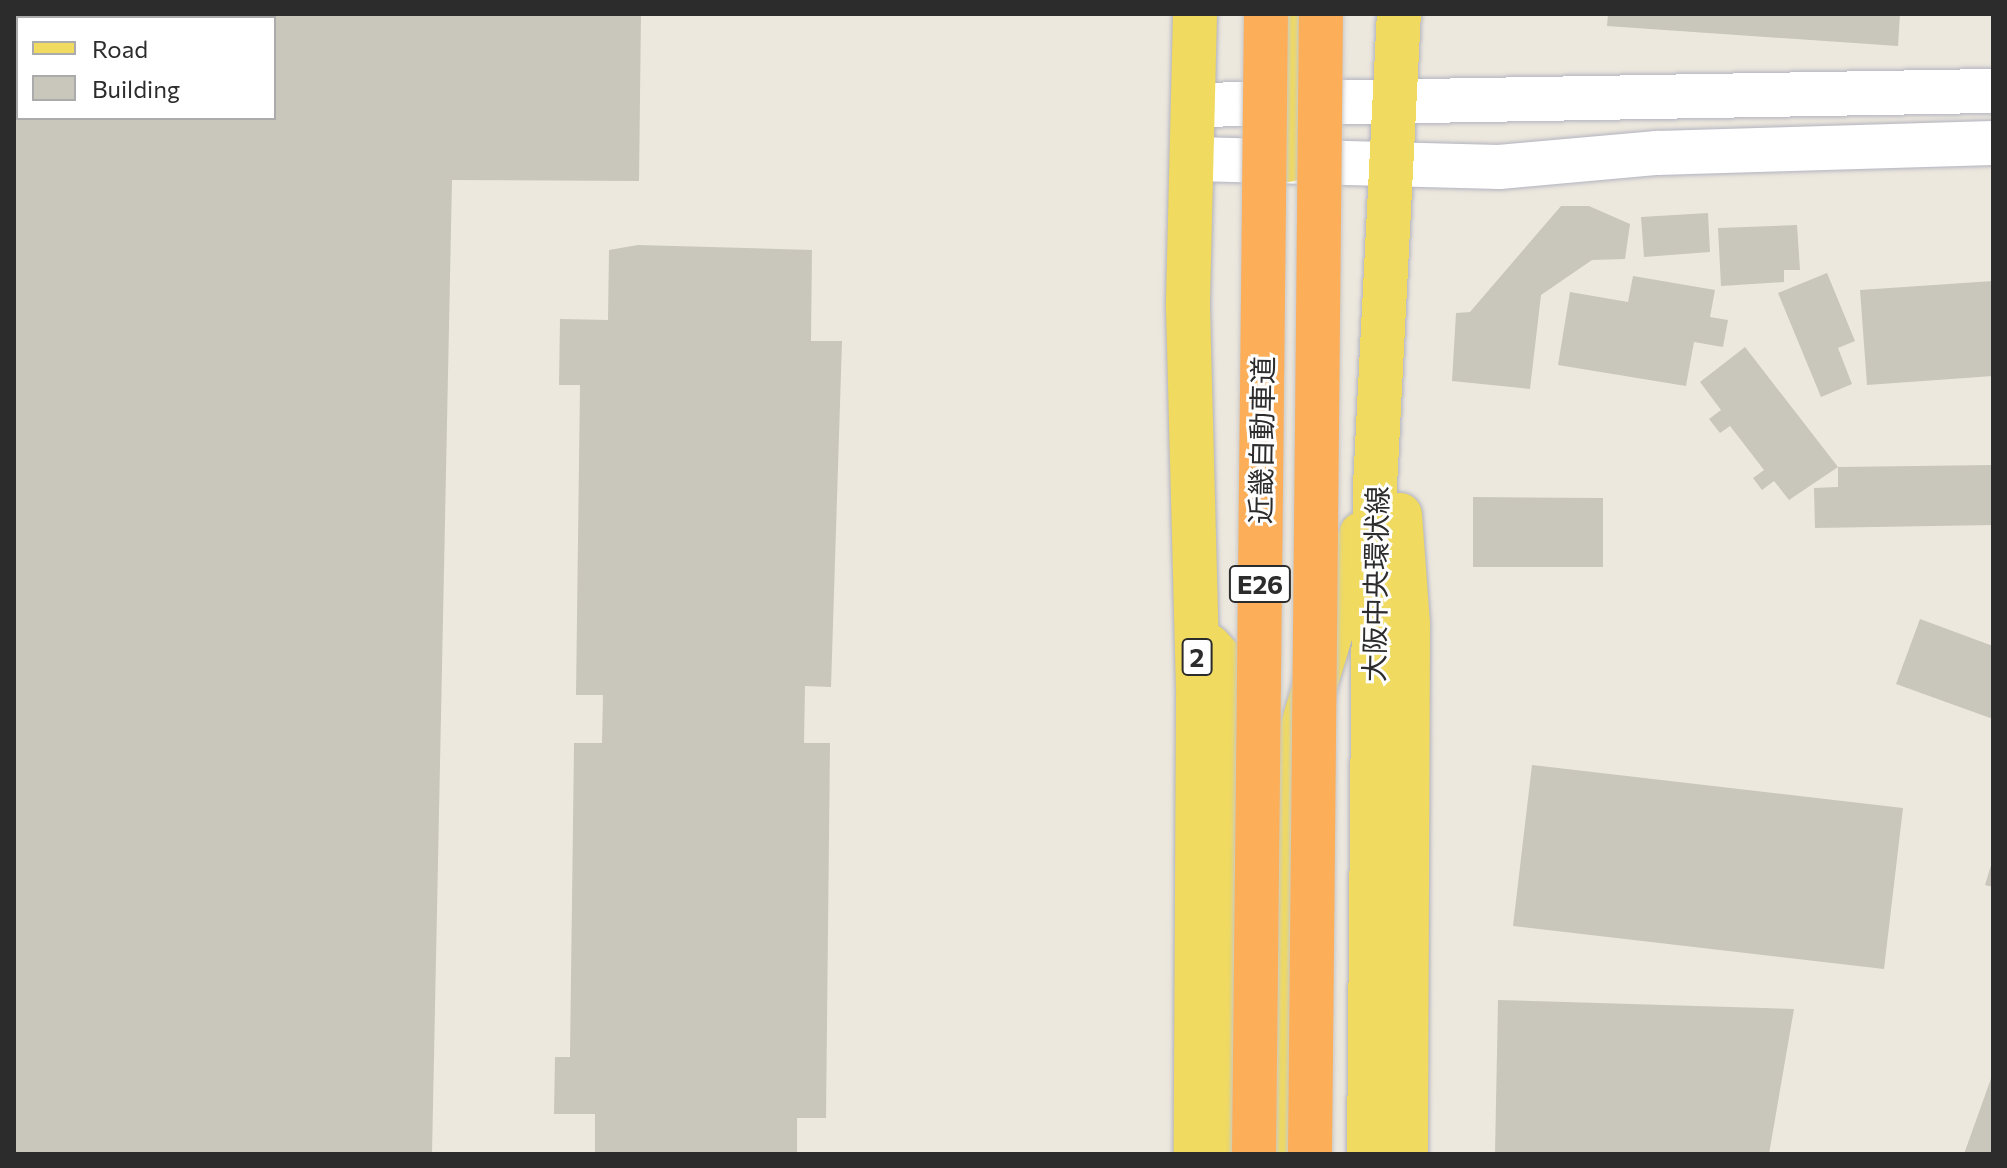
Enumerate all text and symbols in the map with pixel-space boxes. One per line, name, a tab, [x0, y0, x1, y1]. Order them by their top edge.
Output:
legend	[16, 16, 276, 120]
text: Road	[92, 34, 148, 63]
text: Building	[92, 74, 180, 103]
street label: 近畿自動車道	[1243, 356, 1279, 524]
street label: 大阪中央環状線	[1356, 486, 1394, 682]
road number: E26	[1228, 562, 1292, 606]
road number: 2	[1181, 635, 1213, 679]

